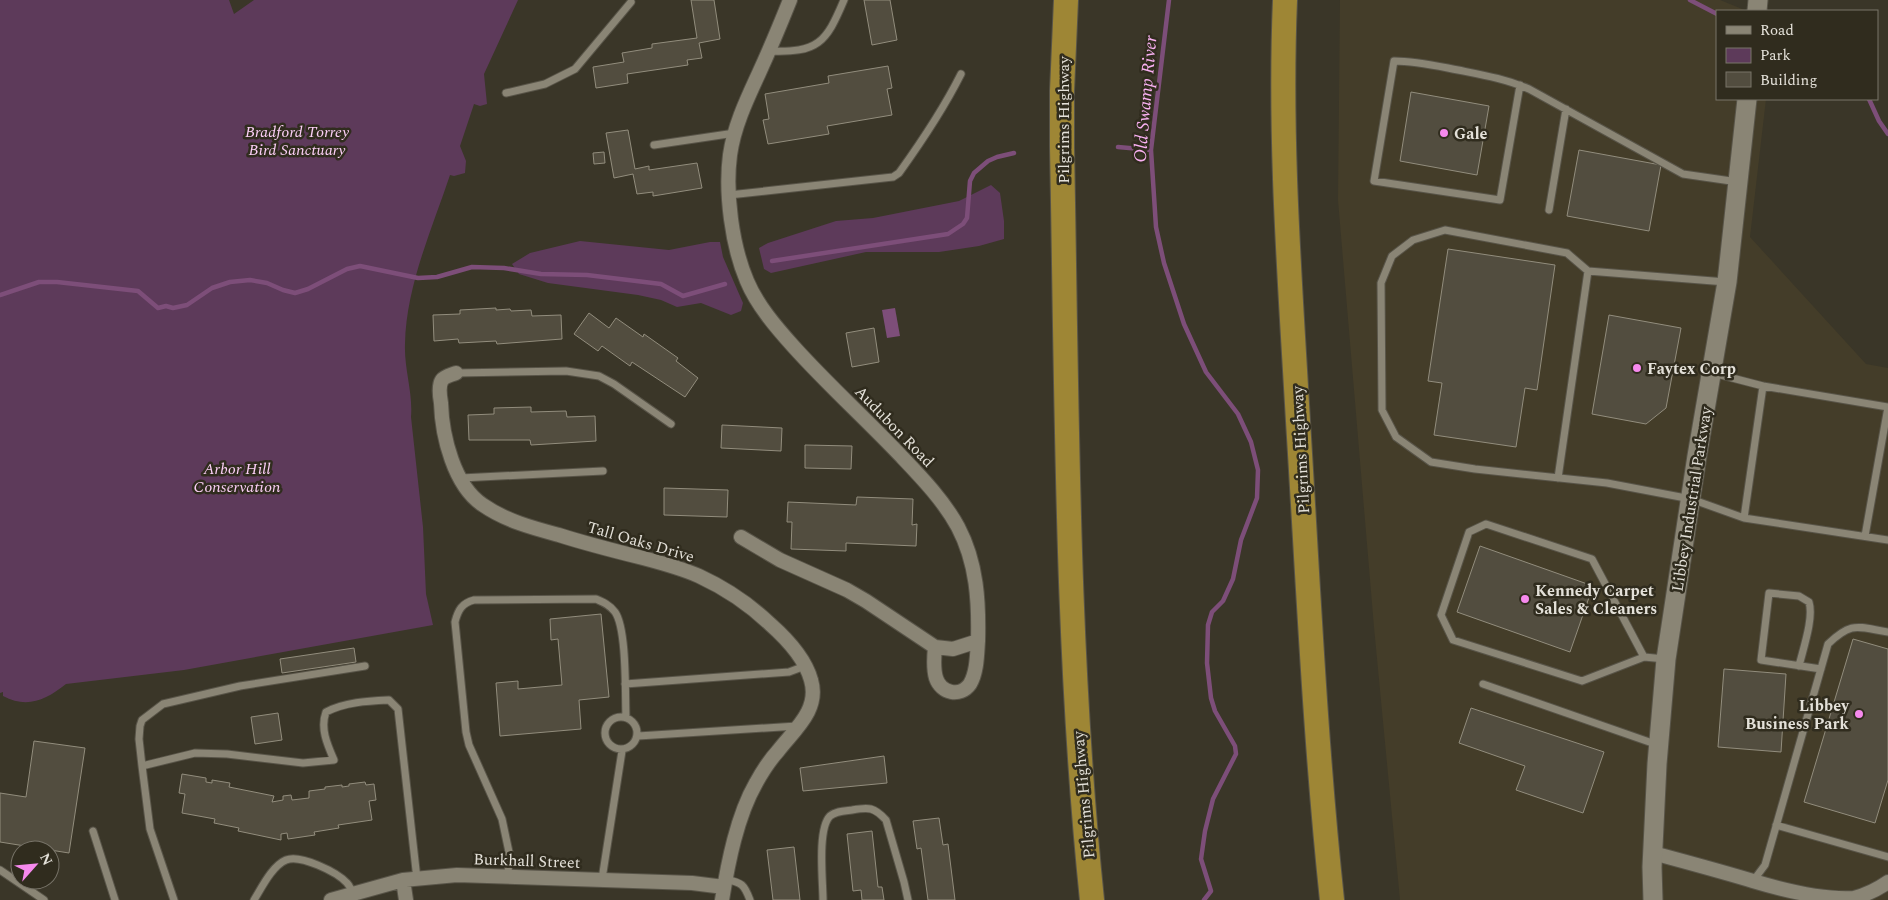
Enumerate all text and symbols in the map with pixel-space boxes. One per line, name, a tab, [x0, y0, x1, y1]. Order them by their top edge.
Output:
legend	[1716, 10, 1878, 100]
text: Road	[1760, 19, 1794, 42]
water label: Old Swamp River	[1127, 34, 1165, 164]
text: Park	[1760, 44, 1791, 67]
street label: Pilgrims Highway	[1052, 55, 1076, 184]
text: Building	[1760, 69, 1817, 92]
park label: Bradford Torrey Bird Sanctuary	[245, 120, 349, 162]
place label: Gale	[1454, 122, 1488, 146]
marker: Gale	[1438, 127, 1450, 139]
place label: Faytex Corp	[1647, 357, 1736, 381]
marker: Faytex Corp	[1631, 362, 1643, 374]
street label: Audubon Road	[849, 380, 940, 473]
street label: Pilgrims Highway	[1286, 384, 1316, 514]
street label: Libbey Industrial Parkway	[1666, 404, 1719, 593]
park label: Arbor Hill Conservation	[193, 457, 281, 499]
street label: Tall Oaks Drive	[584, 515, 697, 569]
place label: Kennedy Carpet Sales & Cleaners	[1535, 579, 1657, 621]
marker: Kennedy Carpet Sales & Cleaners	[1519, 593, 1531, 605]
place label: Libbey Business Park	[1745, 694, 1850, 736]
marker: Libbey Business Park	[1853, 708, 1865, 720]
street label: Pilgrims Highway	[1066, 729, 1102, 860]
north arrow	[10, 840, 60, 890]
street label: Burkhall Street	[473, 847, 581, 875]
text: N	[34, 849, 58, 869]

